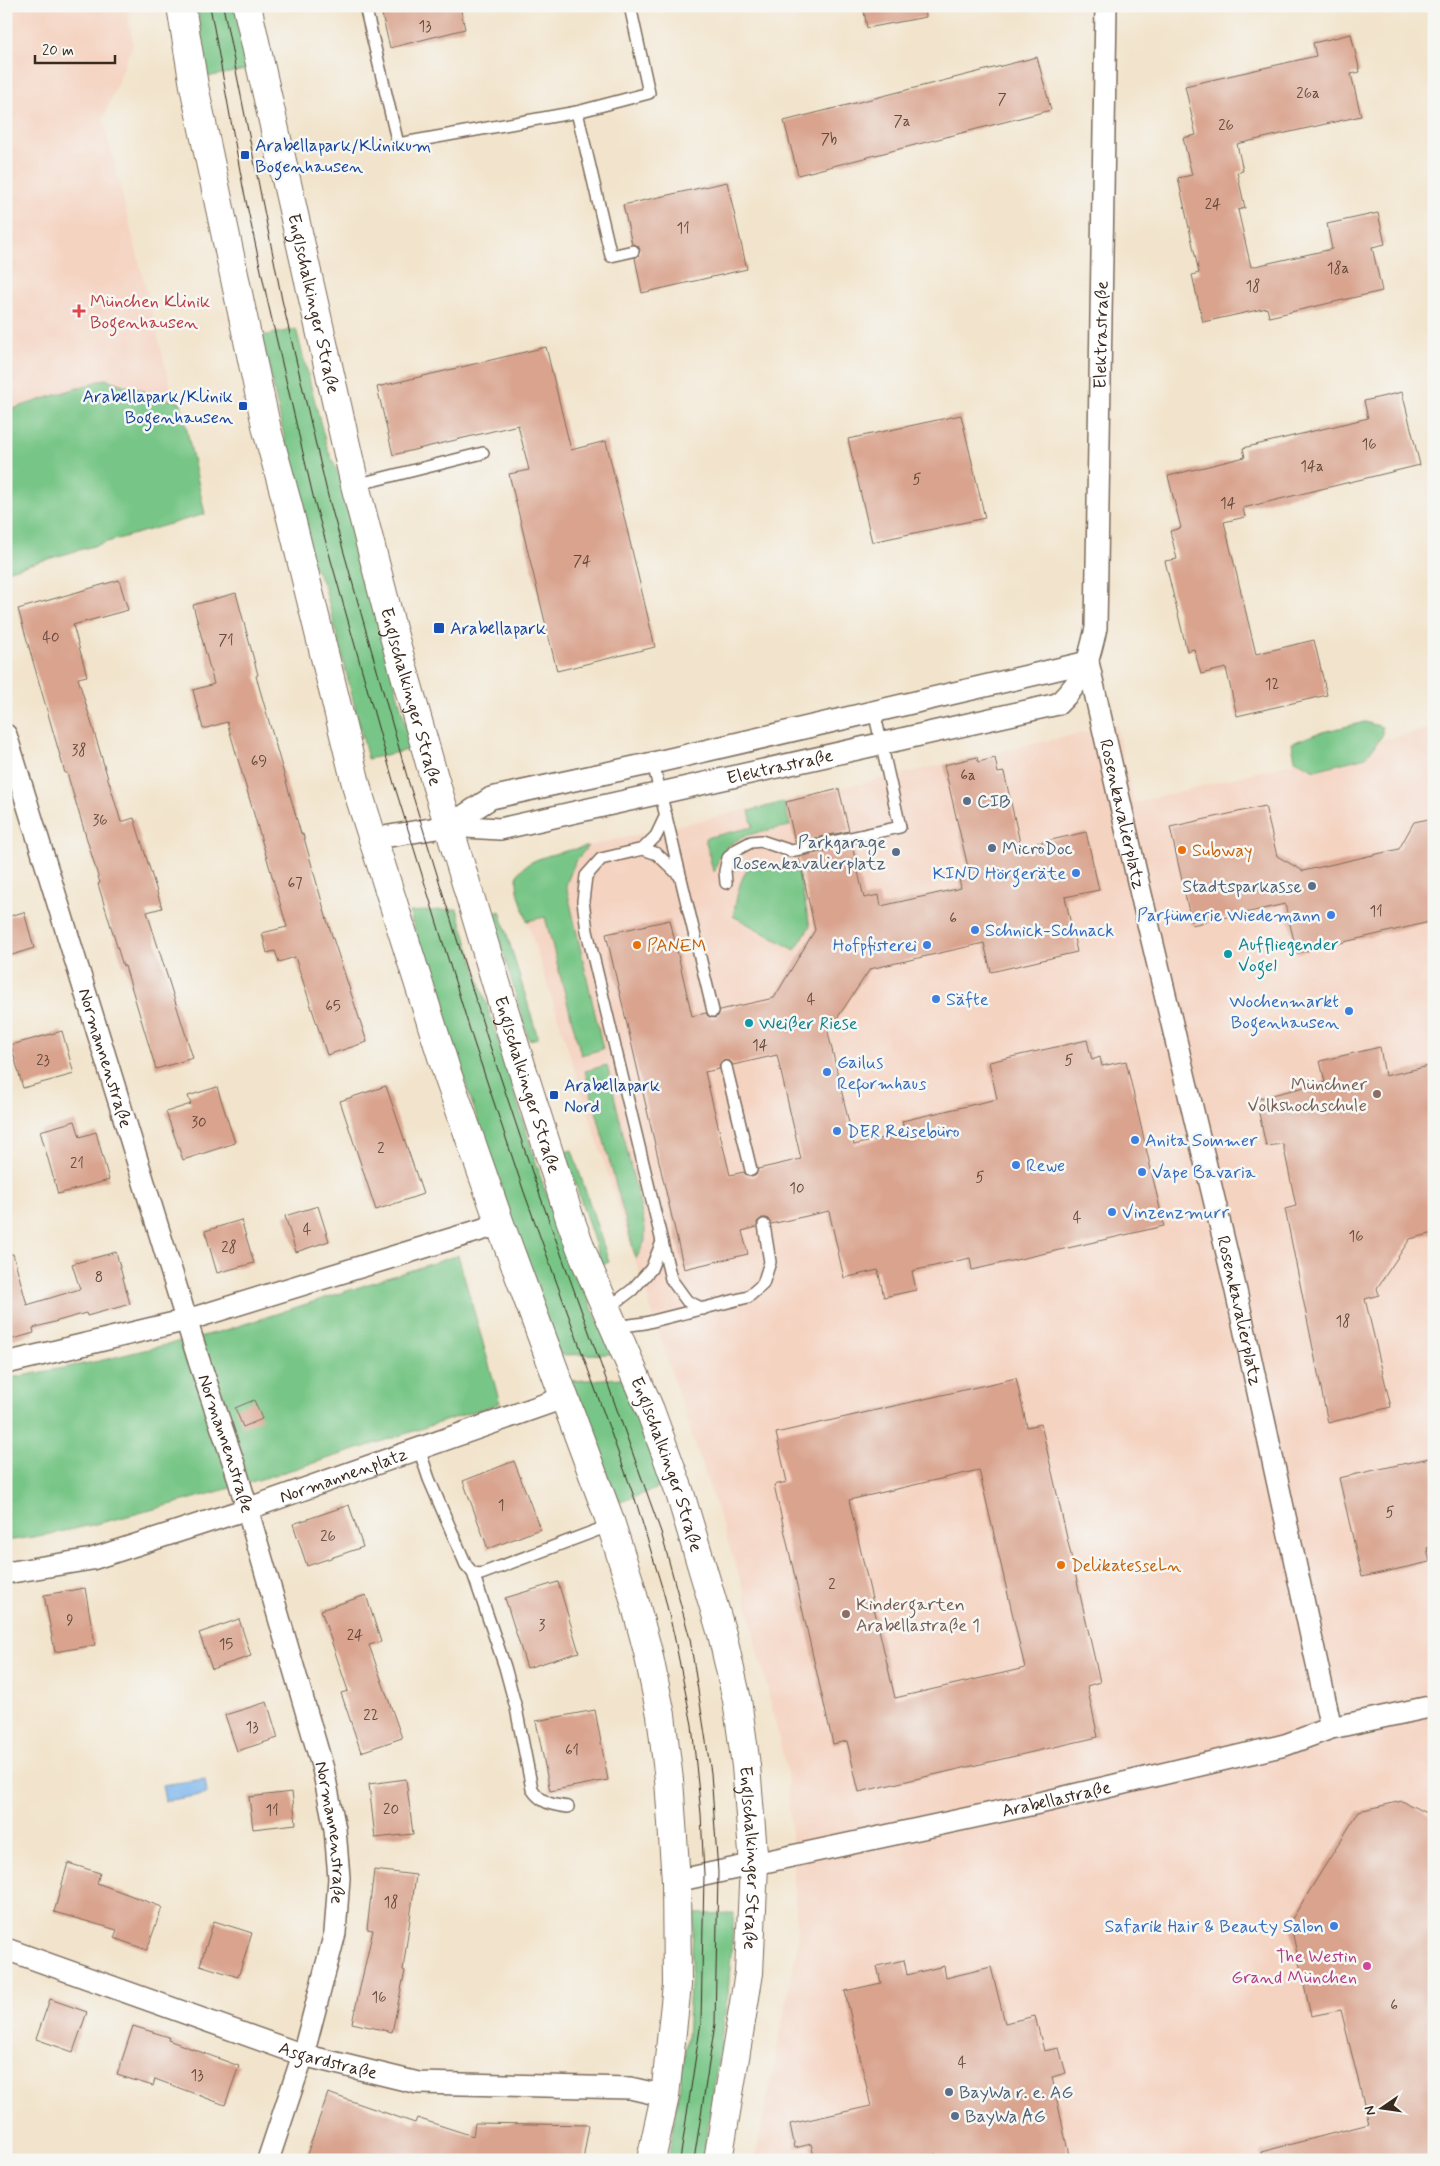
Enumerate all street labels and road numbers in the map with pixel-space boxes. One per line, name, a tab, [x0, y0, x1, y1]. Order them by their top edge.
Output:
street label: Englschalkinger Straße	[281, 211, 345, 396]
street label: Elektrastraße	[1089, 280, 1115, 389]
street label: Englschalkinger Straße	[374, 605, 447, 789]
street label: Rosenkavalierplatz	[1093, 737, 1150, 892]
street label: Elektrastraße	[725, 744, 836, 791]
street label: Normannenstraße	[72, 986, 137, 1131]
street label: Englschalkinger Straße	[488, 993, 566, 1176]
street label: Rosenkavalierplatz	[1210, 1233, 1267, 1388]
street label: Normannenstraße	[191, 1371, 259, 1516]
street label: Englschalkinger Straße	[624, 1373, 708, 1555]
street label: Normannenplatz	[276, 1443, 411, 1510]
street label: Normannenstraße	[308, 1758, 350, 1905]
street label: Englschalkinger Straße	[733, 1765, 765, 1951]
street label: Arabellastraße	[1000, 1776, 1114, 1824]
street label: Asgardstraße	[275, 2036, 380, 2086]

